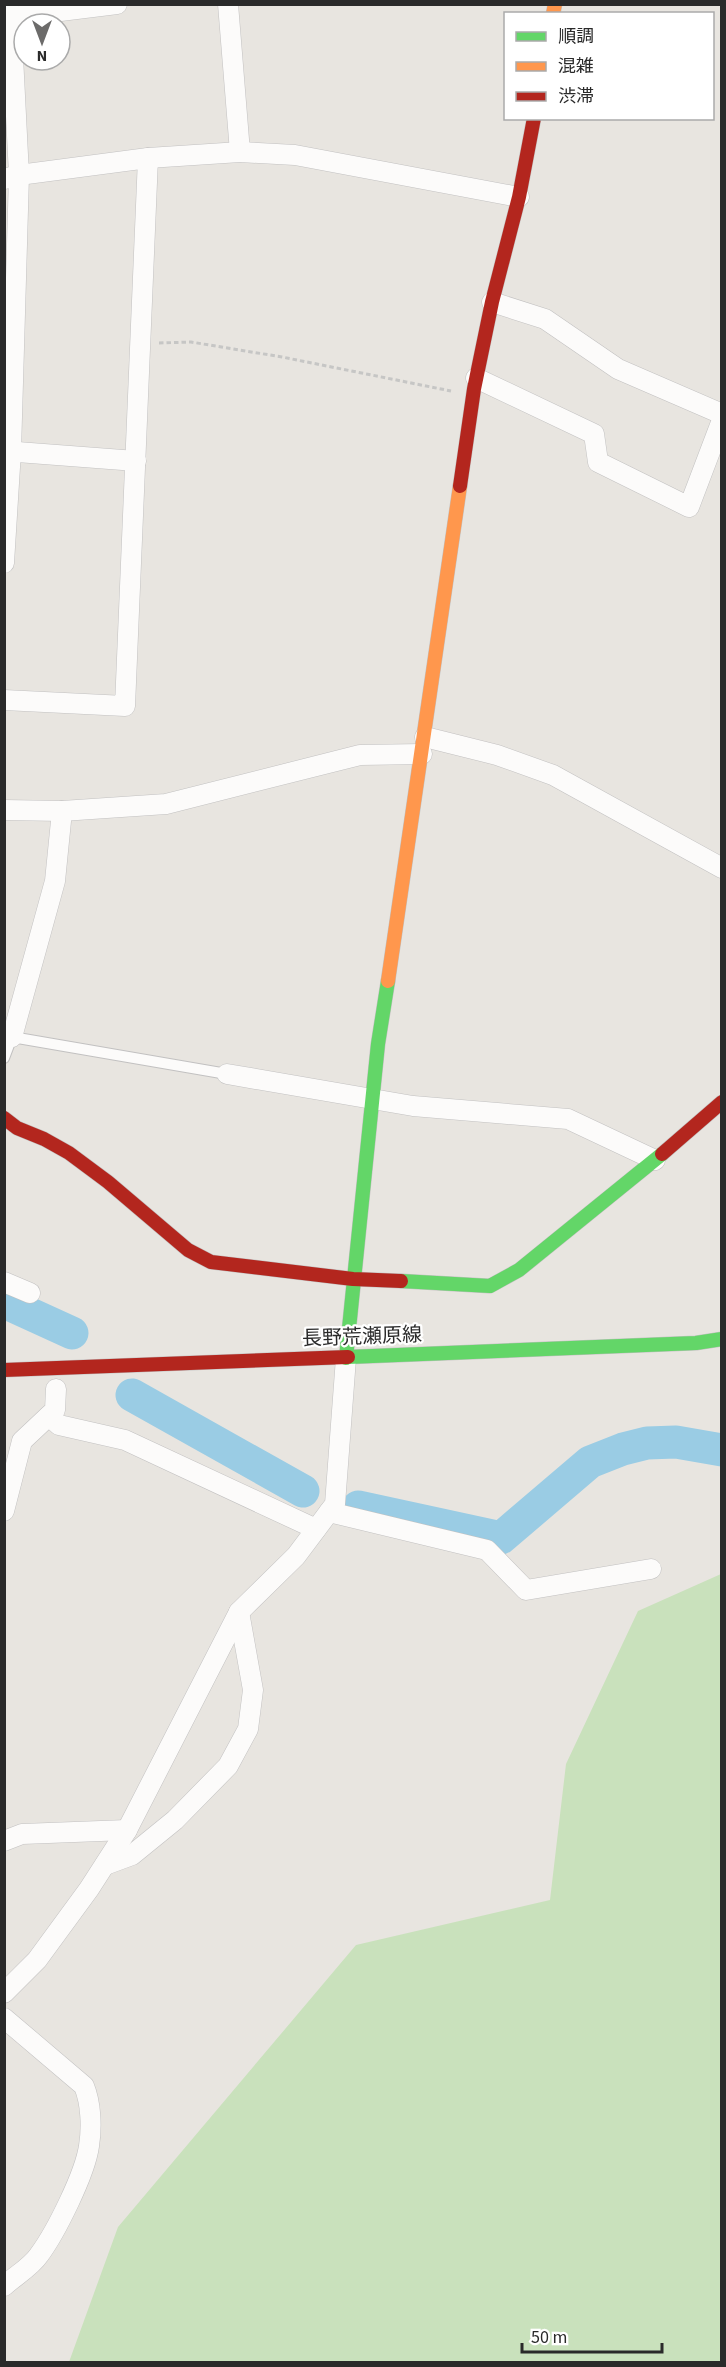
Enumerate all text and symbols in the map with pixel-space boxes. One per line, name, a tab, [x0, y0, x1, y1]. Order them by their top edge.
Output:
north arrow	[12, 12, 72, 72]
legend	[504, 12, 714, 120]
text: 順調	[558, 24, 594, 49]
text: N	[37, 45, 47, 67]
text: 混雑	[558, 54, 594, 79]
text: 渋滞	[558, 84, 594, 109]
street label: 長野荒瀬原線	[302, 1321, 422, 1353]
scale bar	[522, 2316, 662, 2354]
text: 50 m	[531, 2325, 567, 2350]

